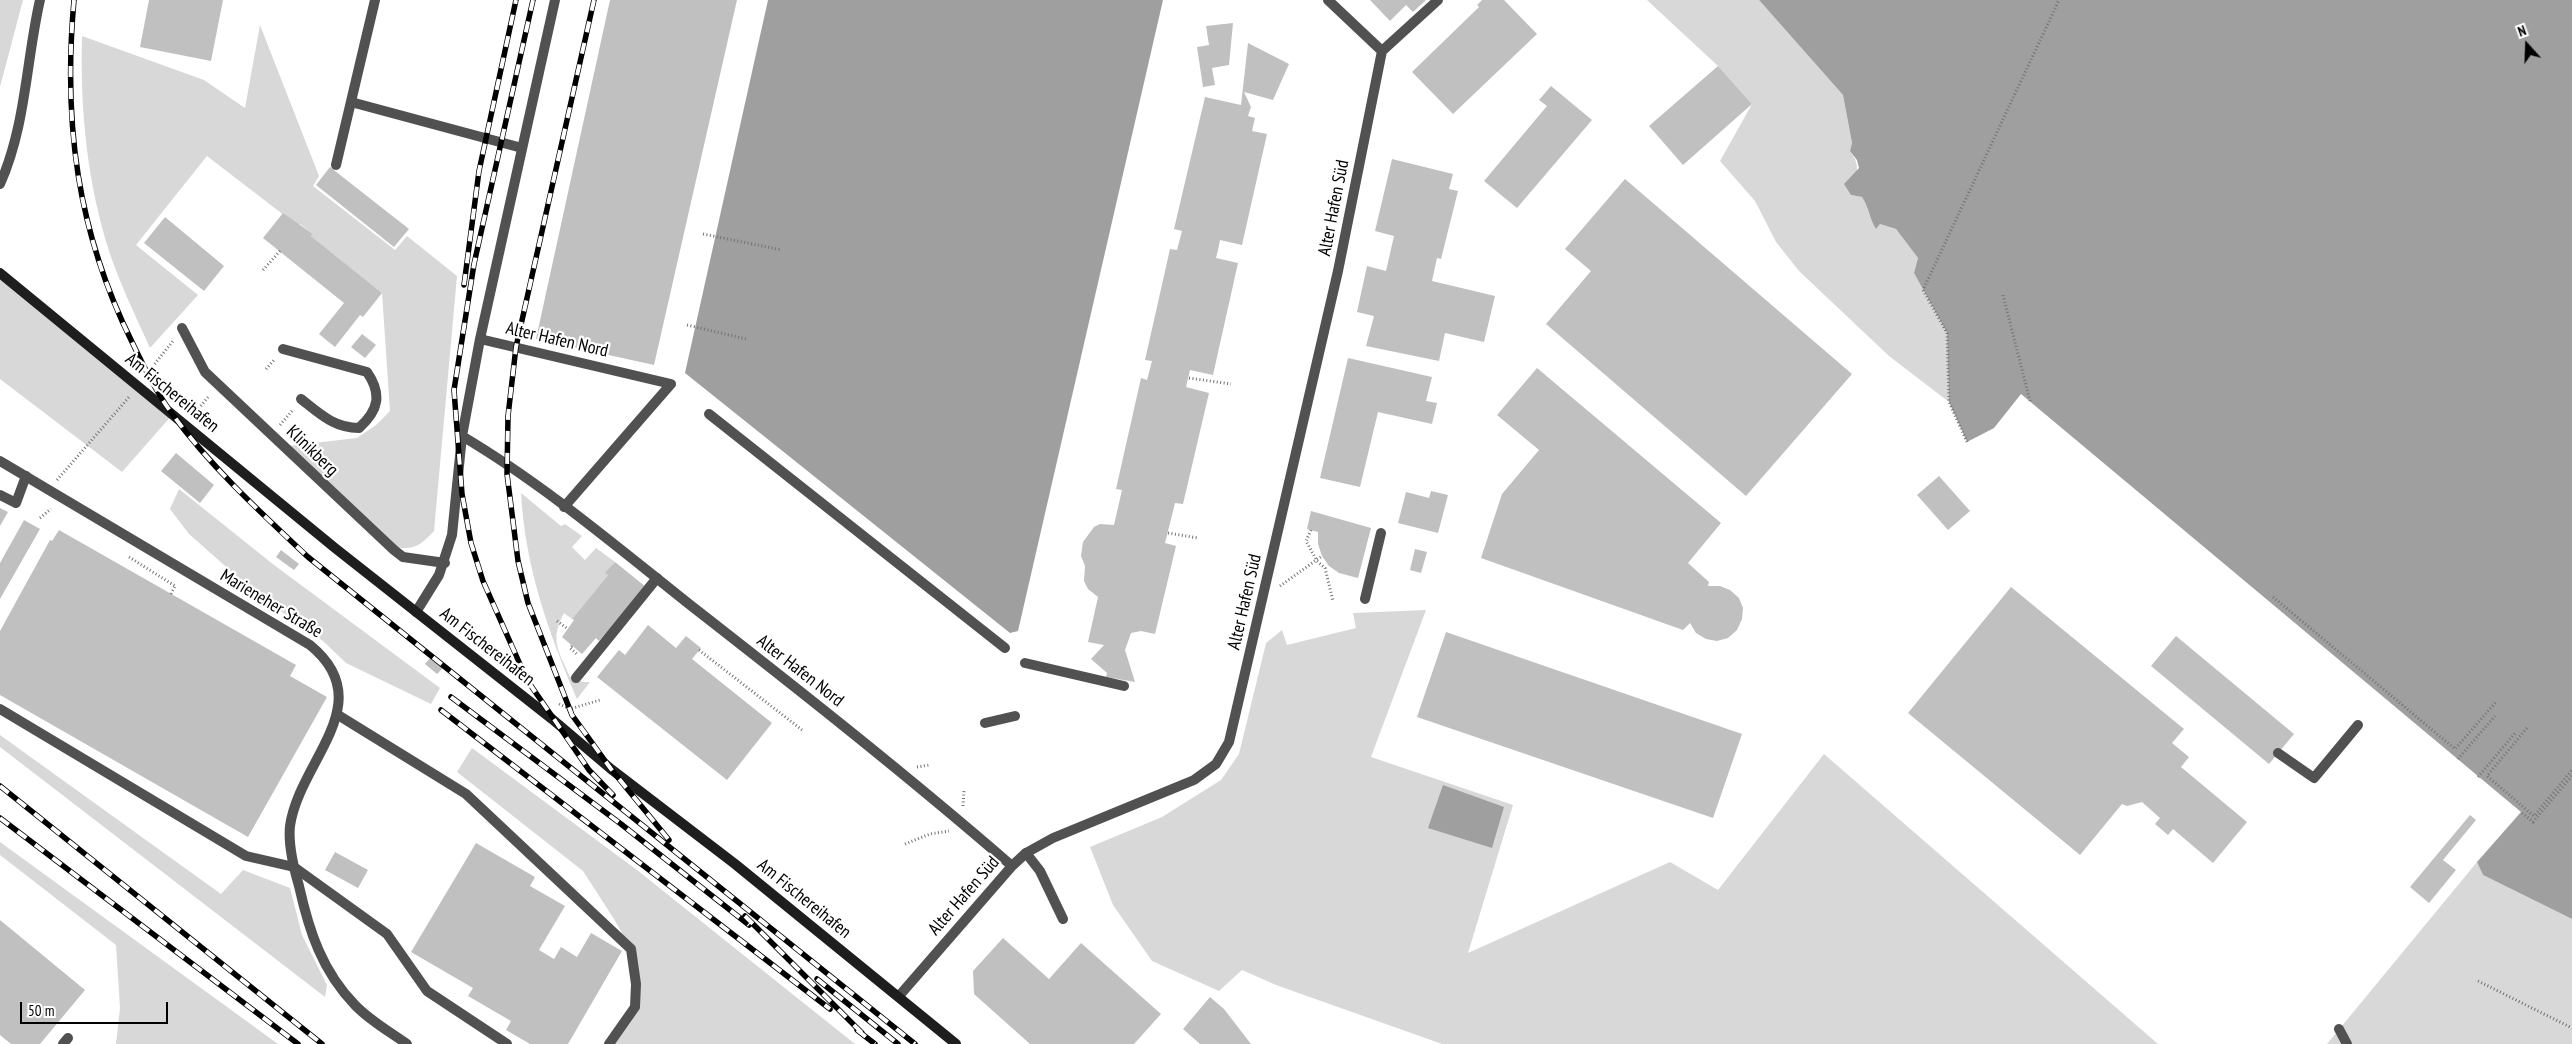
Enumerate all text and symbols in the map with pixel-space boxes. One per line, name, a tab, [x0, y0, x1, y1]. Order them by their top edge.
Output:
north arrow	[2502, 20, 2552, 70]
text: N	[2515, 21, 2529, 41]
street label: Alter Hafen Süd	[1314, 158, 1354, 258]
street label: Alter Hafen Nord	[504, 318, 610, 362]
street label: Am Fischereihafen	[121, 349, 223, 437]
street label: Klinikberg	[282, 421, 342, 481]
street label: Alter Hafen Süd	[1224, 552, 1266, 652]
street label: Marieneher Straße	[216, 565, 326, 643]
street label: Am Fischereihafen	[435, 603, 539, 691]
street label: Alter Hafen Nord	[752, 630, 848, 712]
street label: Alter Hafen Süd	[924, 852, 1004, 940]
street label: Am Fischereihafen	[753, 855, 855, 943]
scale bar	[22, 992, 170, 1024]
text: 50 m	[28, 1001, 54, 1020]

